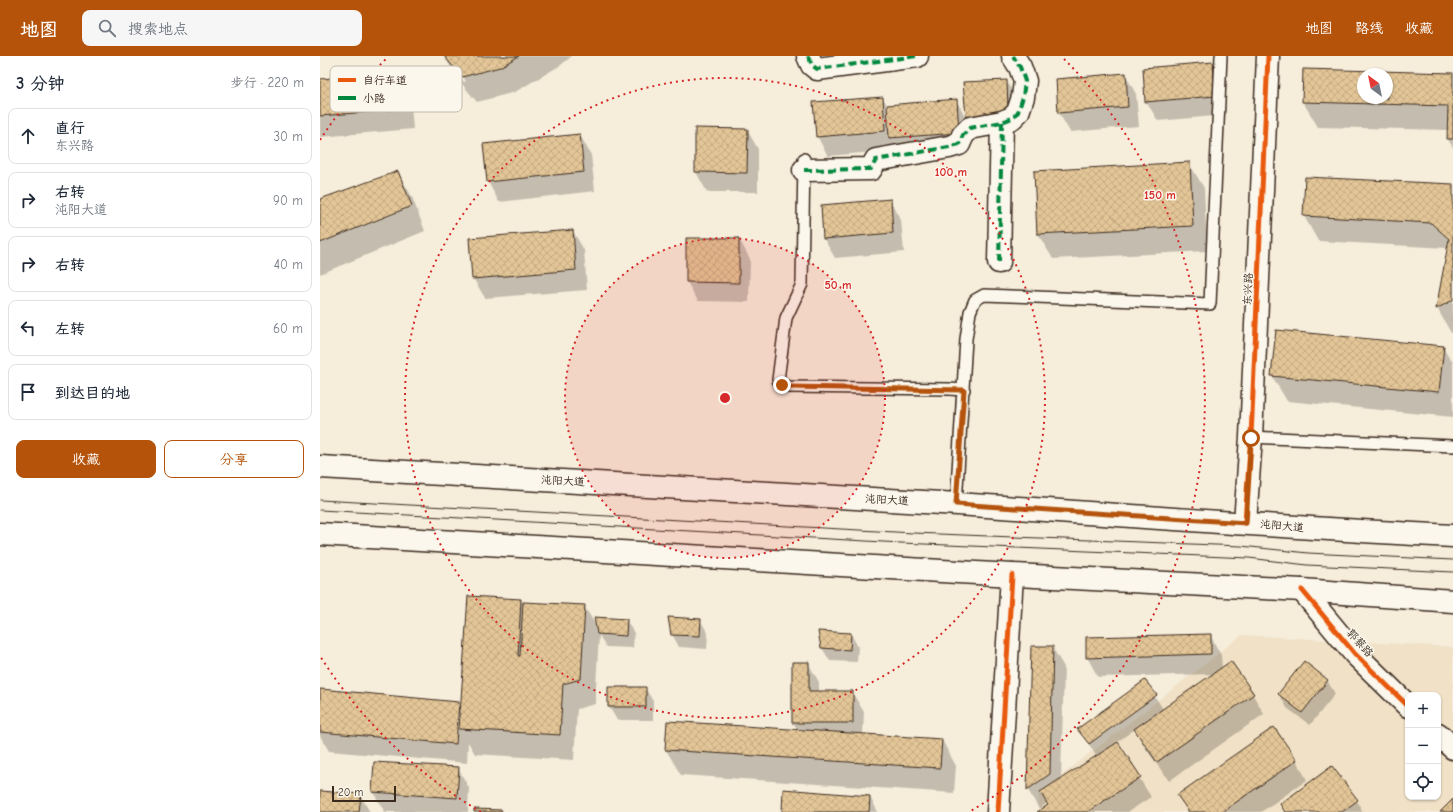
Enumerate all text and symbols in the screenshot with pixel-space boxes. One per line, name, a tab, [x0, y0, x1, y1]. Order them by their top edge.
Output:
search box	[82, 10, 362, 46]
icon: search	[96, 17, 118, 39]
text: 地图	[20, 19, 58, 41]
text: 搜索地点	[128, 20, 188, 38]
text: 地图	[1305, 20, 1333, 37]
text: 路线	[1355, 20, 1383, 37]
text: 收藏	[1405, 20, 1433, 37]
legend	[330, 66, 462, 112]
north arrow	[1357, 68, 1393, 104]
text: 3 分钟	[16, 74, 64, 93]
text: 自行车道	[363, 74, 407, 87]
text: 步行 · 220 m	[230, 75, 304, 90]
text: 小路	[363, 92, 385, 105]
text: 直行	[55, 119, 85, 137]
icon: ahead	[17, 125, 39, 147]
text: 30 m	[273, 129, 303, 144]
text: 东兴路	[55, 138, 94, 153]
text: 100 m	[935, 165, 967, 179]
text: 右转	[55, 183, 85, 201]
text: 150 m	[1144, 188, 1176, 202]
icon: right	[17, 189, 39, 211]
text: 90 m	[273, 193, 303, 208]
text: 沌阳大道	[55, 202, 107, 217]
icon: right	[17, 253, 39, 275]
text: 右转	[55, 256, 85, 274]
text: 40 m	[274, 257, 303, 272]
street label: 东兴路	[1241, 272, 1255, 306]
text: 50 m	[824, 278, 852, 292]
icon: left	[17, 317, 39, 339]
text: 左转	[55, 320, 85, 338]
text: 60 m	[273, 321, 303, 336]
route end	[773, 376, 791, 394]
icon: arrive	[17, 381, 39, 403]
text: 到达目的地	[55, 384, 130, 402]
centre of rings	[718, 391, 732, 405]
route start	[1242, 429, 1260, 447]
button: 收藏	[16, 440, 156, 478]
button: 分享	[164, 440, 304, 478]
street label: 沌阳大道	[541, 473, 585, 489]
street label: 沌阳大道	[865, 492, 909, 508]
street label: 沌阳大道	[1260, 518, 1304, 534]
street label: 郭蔡路	[1344, 626, 1376, 660]
map controls	[1405, 692, 1441, 800]
button: +	[1405, 692, 1441, 728]
button: −	[1405, 728, 1441, 764]
button: locate	[1405, 764, 1441, 800]
scale bar	[332, 784, 396, 803]
text: 20 m	[338, 786, 363, 799]

